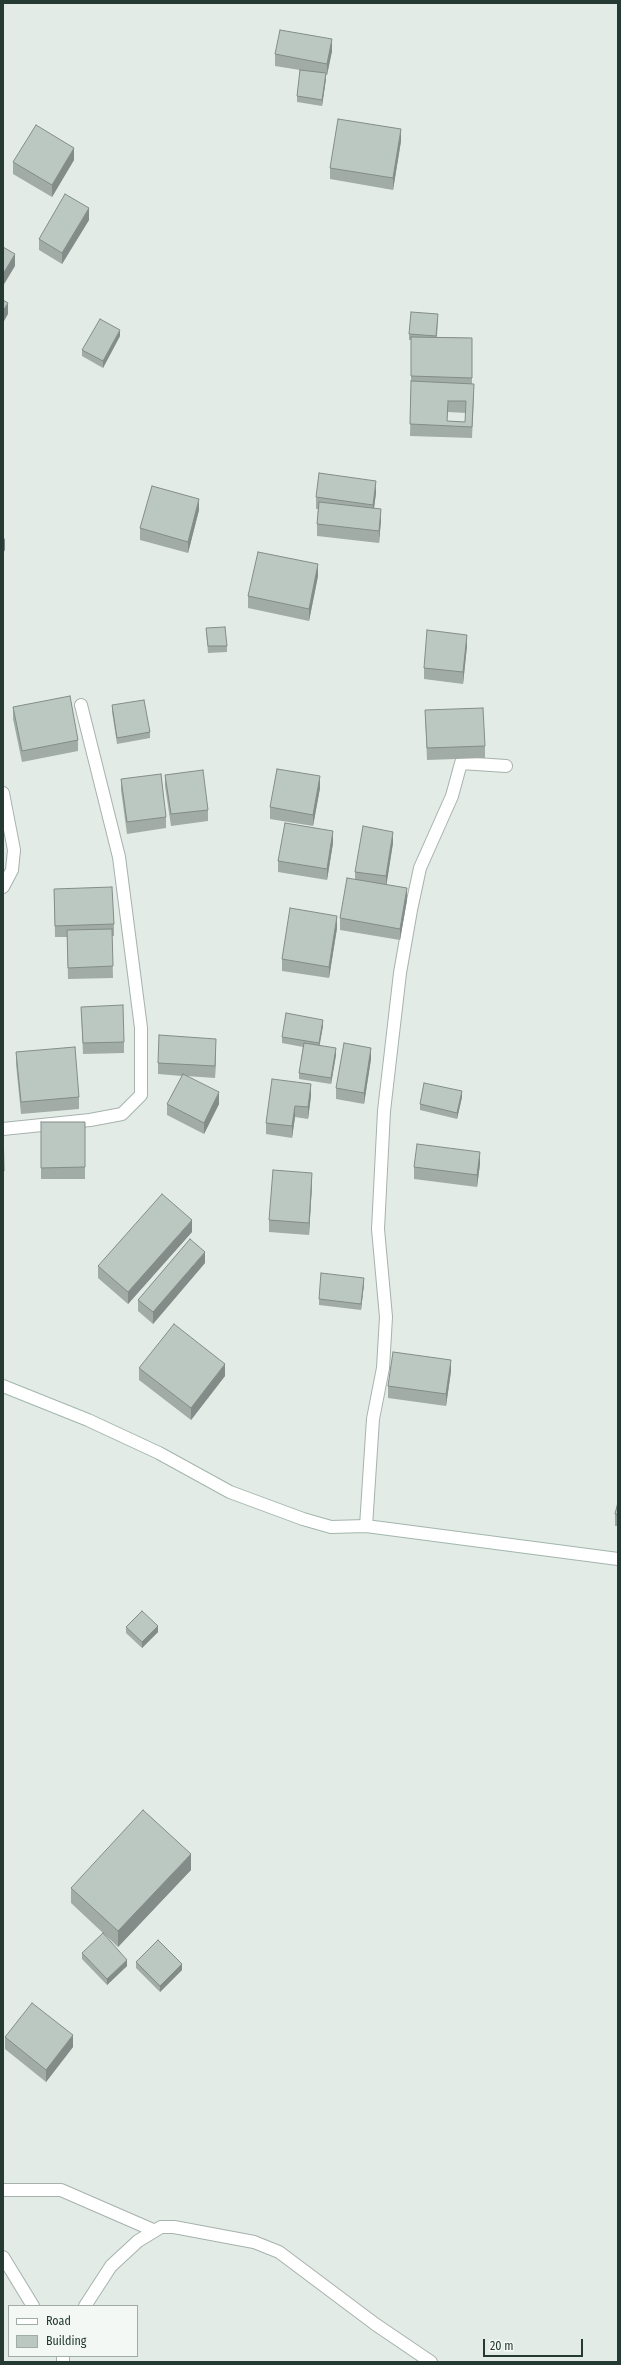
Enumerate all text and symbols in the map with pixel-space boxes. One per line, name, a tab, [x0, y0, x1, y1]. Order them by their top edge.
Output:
legend	[8, 2305, 138, 2357]
text: Road	[46, 2314, 71, 2328]
scale bar	[485, 2331, 585, 2357]
text: Building	[46, 2334, 86, 2348]
text: 20 m	[490, 2339, 514, 2353]

